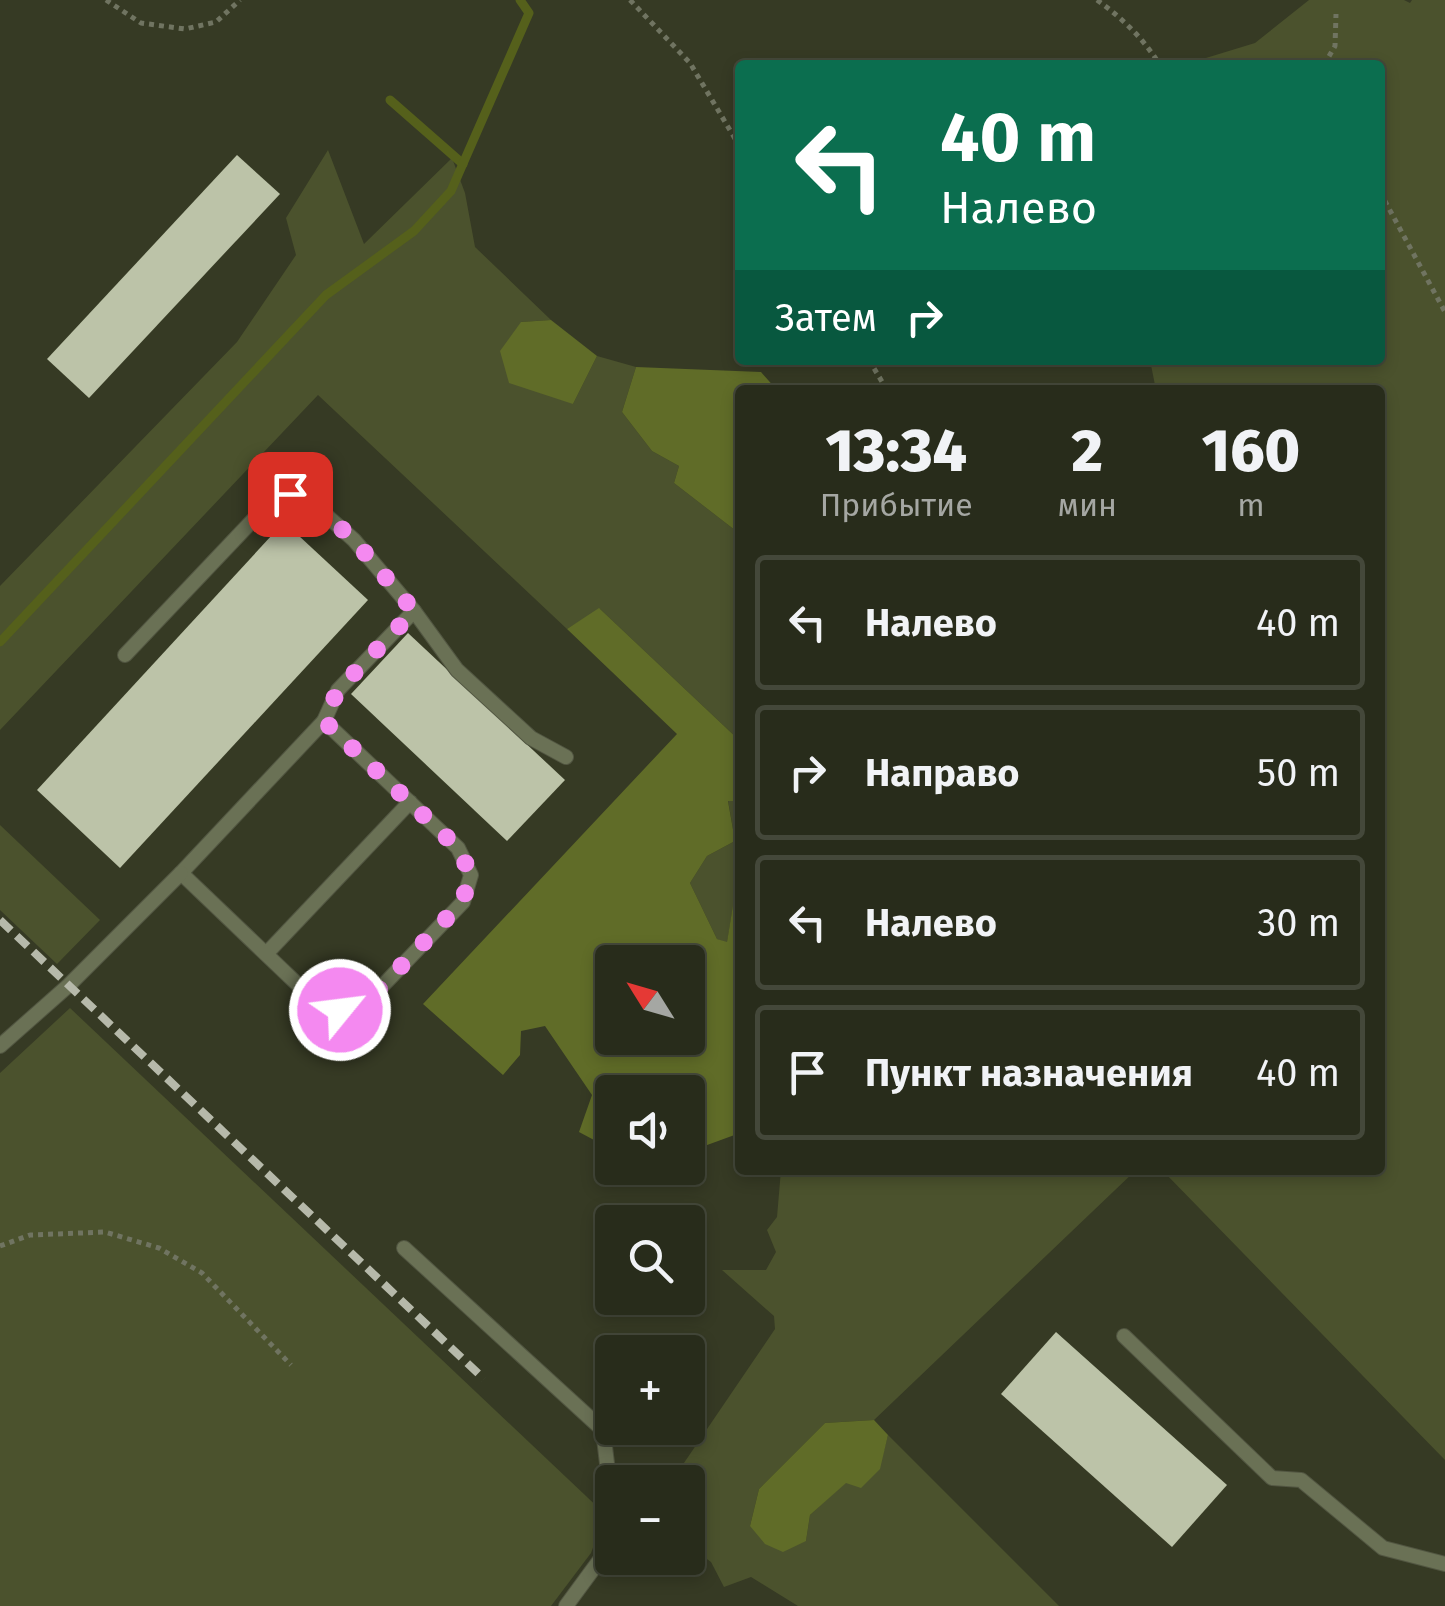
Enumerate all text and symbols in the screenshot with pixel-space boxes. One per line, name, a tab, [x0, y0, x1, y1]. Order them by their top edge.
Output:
text: 40 m	[940, 96, 1096, 180]
icon: left	[775, 100, 905, 230]
text: Налево	[940, 181, 1097, 235]
icon: right	[897, 290, 952, 345]
text: Затем	[775, 295, 877, 341]
text: 13:34	[825, 415, 967, 487]
text: 2	[1072, 415, 1103, 487]
text: 160	[1202, 415, 1300, 487]
pin	[248, 452, 333, 537]
icon: arrive	[263, 467, 318, 522]
text: Прибытие	[820, 486, 973, 524]
text: мин	[1057, 486, 1117, 524]
text: m	[1237, 486, 1265, 524]
icon: left	[780, 595, 835, 650]
text: Налево	[865, 600, 997, 646]
text: 40 m	[1256, 600, 1340, 646]
icon: right	[780, 745, 835, 800]
text: Направо	[865, 750, 1019, 796]
text: 50 m	[1257, 750, 1340, 796]
icon: left	[780, 895, 835, 950]
text: Налево	[865, 900, 997, 946]
text: 30 m	[1257, 900, 1340, 946]
north arrow	[595, 945, 705, 1055]
map controls	[595, 945, 705, 1575]
position arrow	[288, 958, 392, 1062]
icon: arrive	[780, 1045, 835, 1100]
text: Пункт назначения	[865, 1050, 1193, 1096]
text: 40 m	[1256, 1050, 1340, 1096]
button: sound	[595, 1075, 705, 1185]
button: search	[595, 1205, 705, 1315]
button: +	[595, 1335, 705, 1445]
button: −	[595, 1465, 705, 1575]

